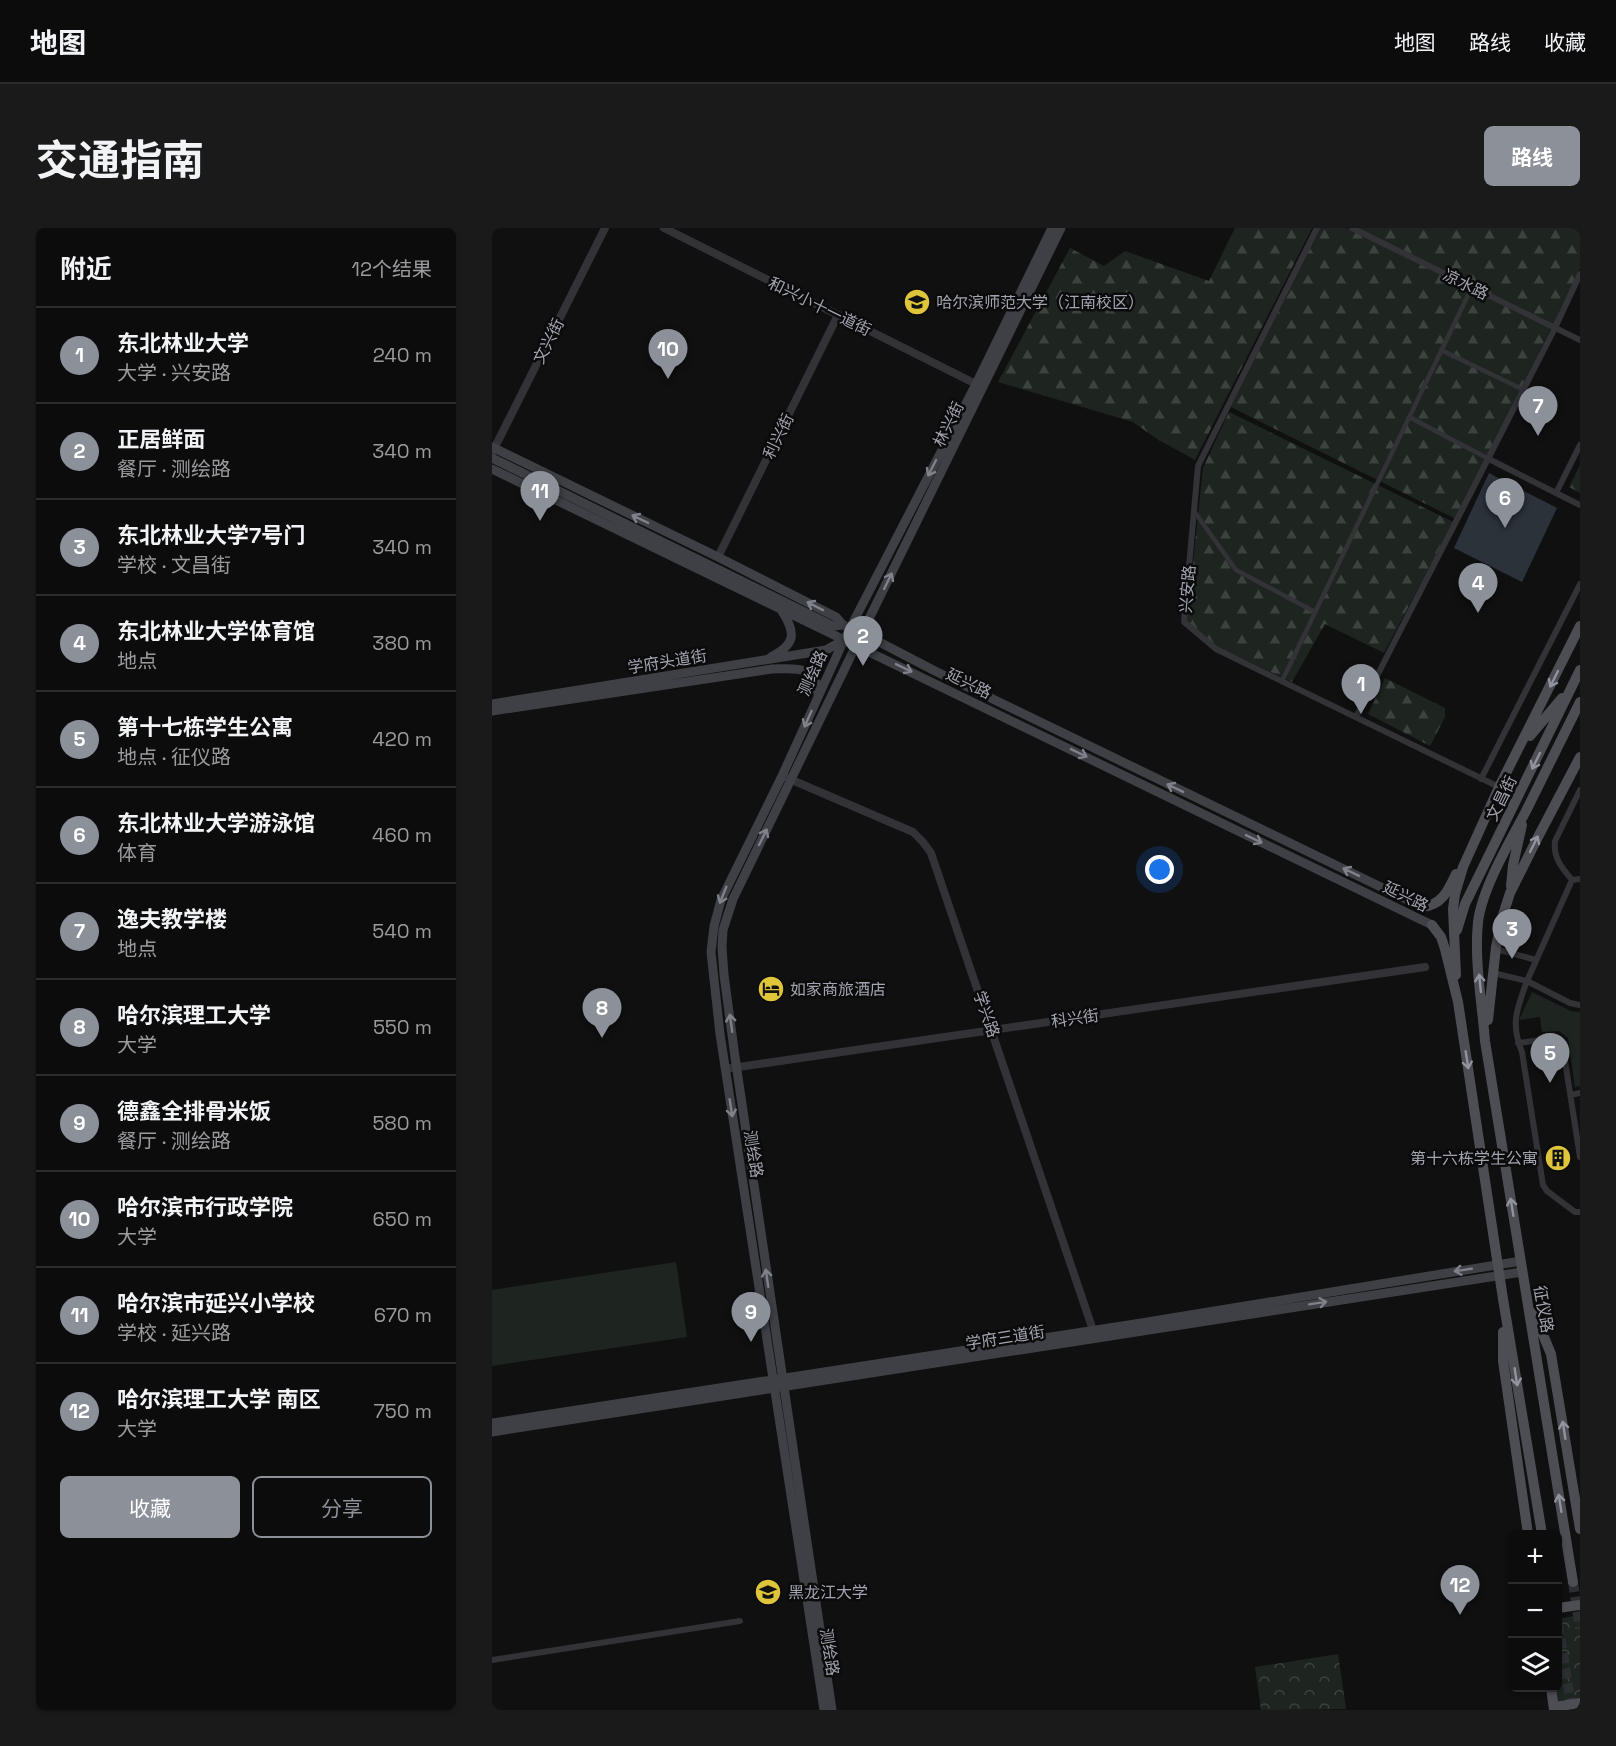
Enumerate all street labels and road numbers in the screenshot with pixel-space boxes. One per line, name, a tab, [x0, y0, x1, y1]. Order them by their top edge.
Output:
street label: 凉水路	[1440, 264, 1492, 304]
street label: 和兴小十一道街	[765, 272, 875, 340]
street label: 文兴街	[528, 315, 569, 367]
street label: 林兴街	[928, 398, 968, 450]
street label: 利兴街	[758, 410, 798, 462]
street label: 兴安路	[1175, 564, 1200, 614]
street label: 学府头道街	[626, 645, 708, 678]
street label: 测绘路	[793, 647, 832, 699]
street label: 延兴路	[943, 663, 995, 703]
street label: 文昌街	[1481, 772, 1521, 824]
street label: 延兴路	[1380, 876, 1432, 916]
street label: 学兴路	[969, 988, 1004, 1040]
street label: 科兴街	[1050, 1005, 1100, 1032]
street label: 测绘路	[739, 1129, 768, 1179]
street label: 征仪路	[1529, 1284, 1558, 1335]
street label: 学府三道街	[964, 1321, 1046, 1354]
street label: 测绘路	[815, 1627, 844, 1677]

